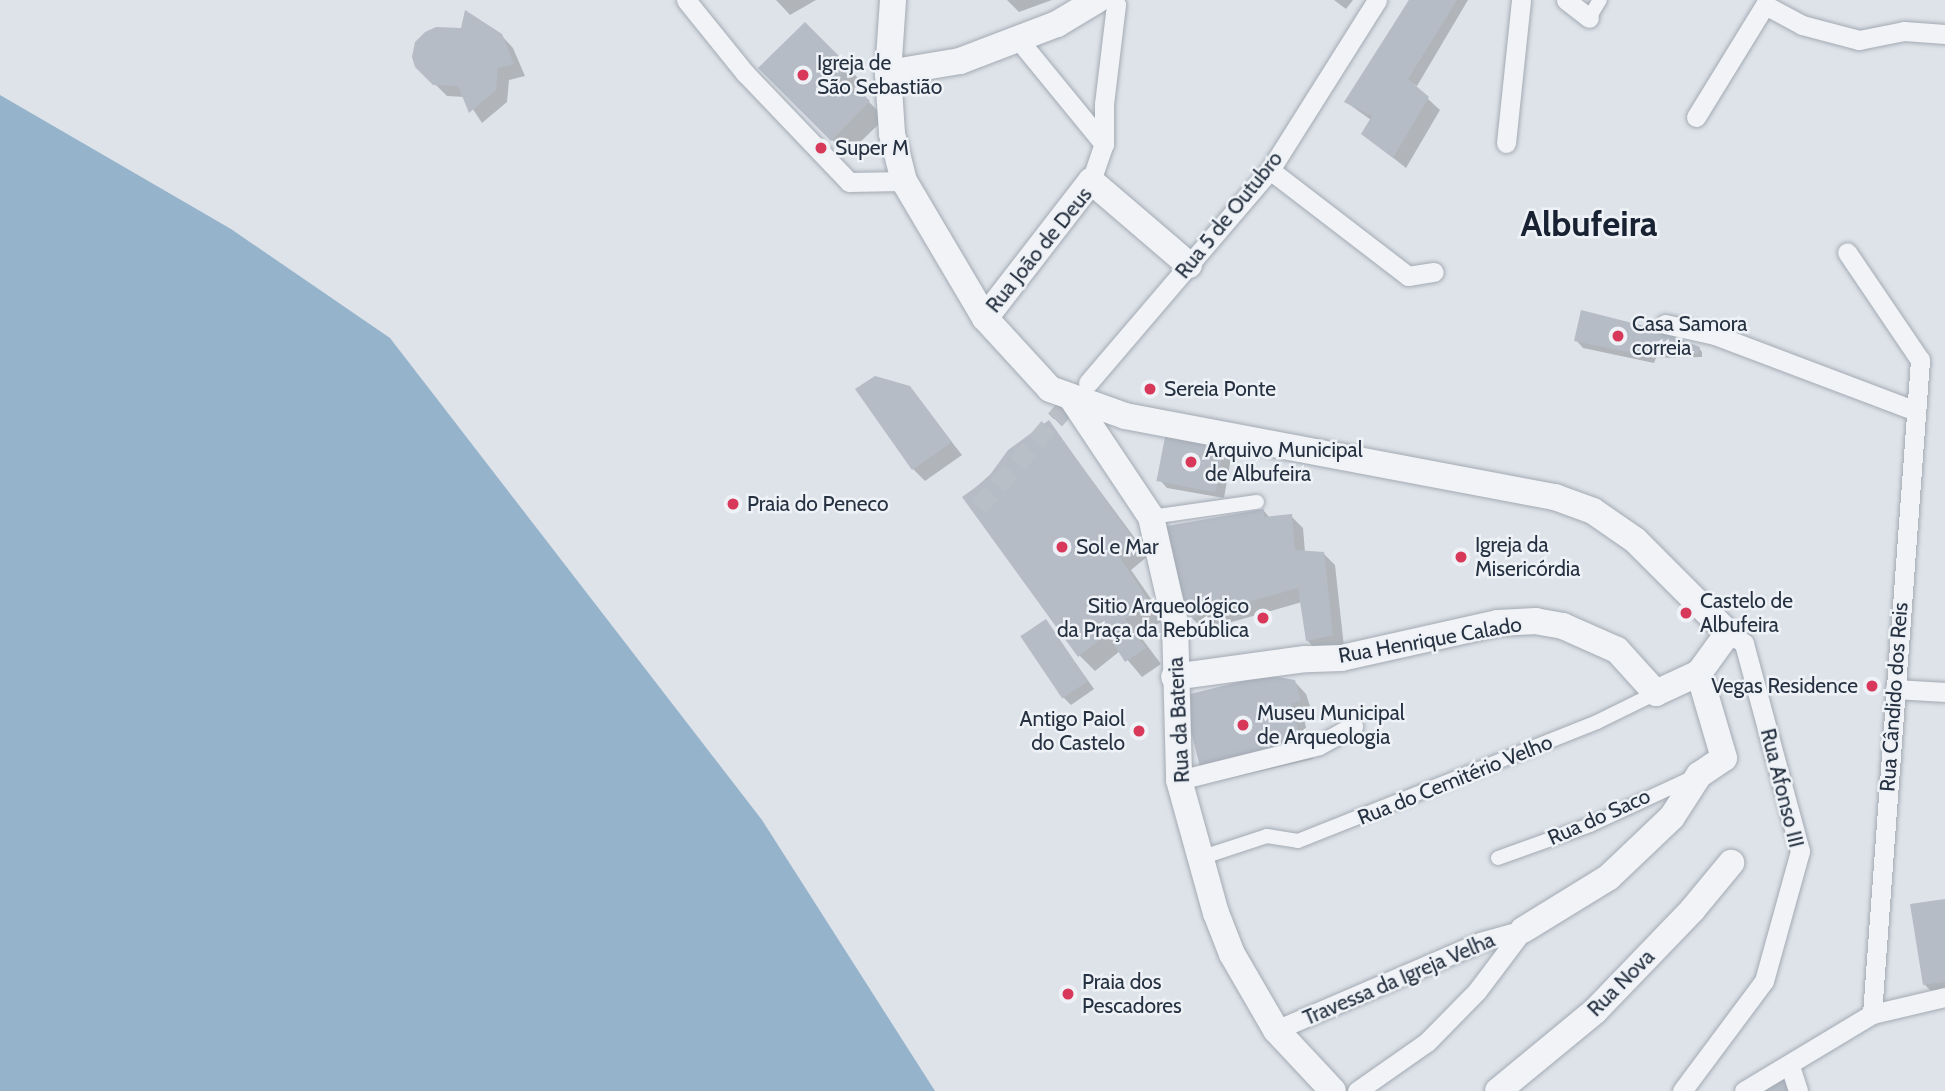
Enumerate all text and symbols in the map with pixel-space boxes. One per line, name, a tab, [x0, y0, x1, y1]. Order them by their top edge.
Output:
place label: Igreja de São Sebastião	[817, 50, 942, 100]
marker: Igreja de São Sebastião	[795, 67, 811, 83]
place label: Super M	[835, 135, 909, 161]
marker: Super M	[813, 140, 829, 156]
street label: Rua 5 de Outubro	[1170, 146, 1288, 284]
street label: Rua João de Deus	[981, 182, 1097, 318]
district label: Albufeira	[1521, 203, 1657, 245]
place label: Casa Samora correia	[1632, 311, 1747, 361]
marker: Casa Samora correia	[1610, 328, 1626, 344]
place label: Sereia Ponte	[1164, 376, 1276, 402]
marker: Sereia Ponte	[1142, 381, 1158, 397]
place label: Arquivo Municipal de Albufeira	[1205, 437, 1363, 487]
marker: Arquivo Municipal de Albufeira	[1183, 454, 1199, 470]
place label: Praia do Peneco	[747, 491, 889, 517]
marker: Praia do Peneco	[725, 496, 741, 512]
place label: Igreja da Misericórdia	[1475, 532, 1580, 582]
place label: Sol e Mar	[1076, 534, 1159, 560]
marker: Sol e Mar	[1054, 539, 1070, 555]
marker: Igreja da Misericórdia	[1453, 549, 1469, 565]
place label: Castelo de Albufeira	[1700, 588, 1793, 638]
place label: Sitio Arqueológico da Praça da Rebública	[1057, 593, 1249, 643]
street label: Rua Cândido dos Reis	[1875, 601, 1913, 793]
marker: Castelo de Albufeira	[1678, 605, 1694, 621]
marker: Sitio Arqueológico da Praça da Rebública	[1255, 610, 1271, 626]
street label: Rua Henrique Calado	[1336, 611, 1524, 669]
street label: Rua da Bateria	[1163, 656, 1195, 784]
place label: Vegas Residence	[1711, 673, 1858, 699]
marker: Vegas Residence	[1864, 678, 1880, 694]
place label: Museu Municipal de Arqueologia	[1257, 700, 1405, 750]
place label: Antigo Paiol do Castelo	[1019, 706, 1125, 756]
marker: Museu Municipal de Arqueologia	[1235, 717, 1251, 733]
marker: Antigo Paiol do Castelo	[1131, 723, 1147, 739]
street label: Rua Afonso III	[1755, 726, 1809, 850]
street label: Rua do Cemitério Velho	[1354, 729, 1556, 831]
street label: Rua do Saco	[1544, 783, 1654, 851]
street label: Travessa da Igreja Velha	[1299, 927, 1499, 1031]
street label: Rua Nova	[1582, 944, 1660, 1022]
place label: Praia dos Pescadores	[1082, 969, 1182, 1019]
marker: Praia dos Pescadores	[1060, 986, 1076, 1002]

